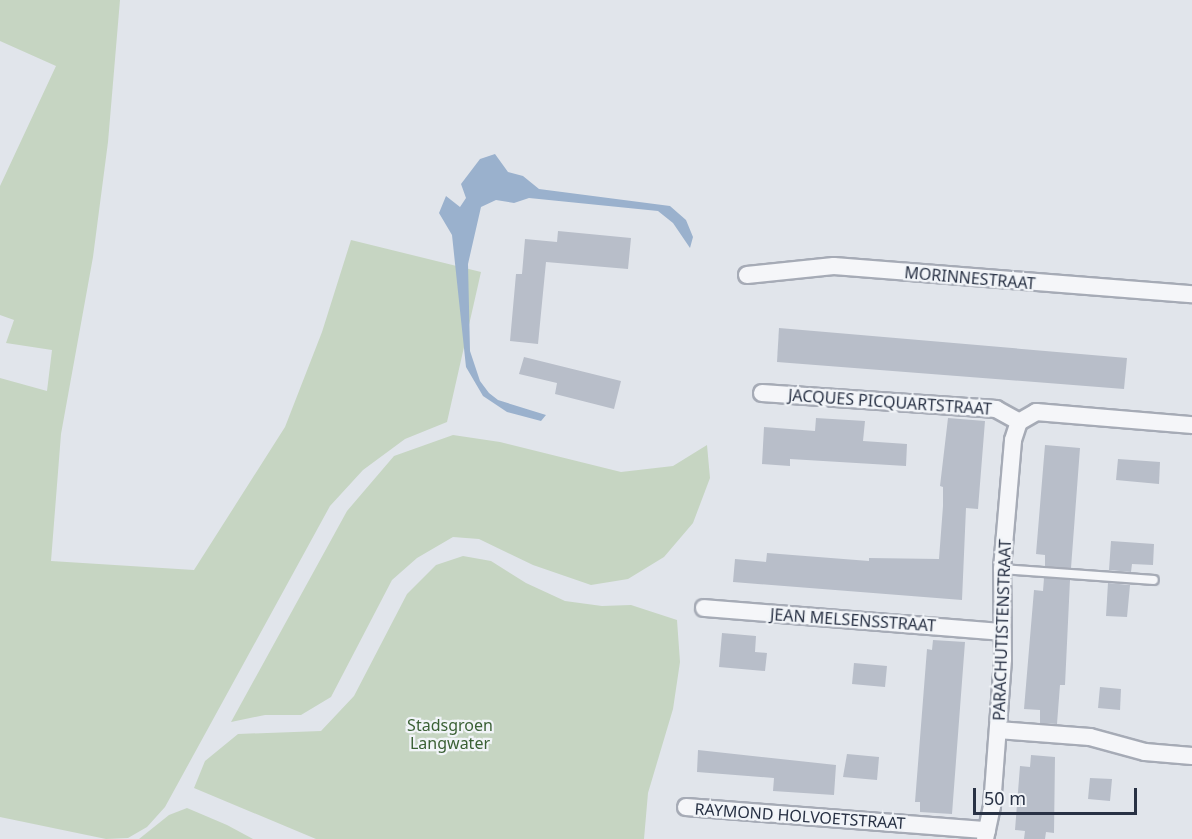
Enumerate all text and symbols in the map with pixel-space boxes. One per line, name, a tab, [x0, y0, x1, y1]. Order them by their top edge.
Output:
street label: MORINNESTRAAT	[904, 263, 1036, 293]
street label: JACQUES PICQUARTSTRAAT	[788, 385, 992, 419]
street label: PARACHUTISTENSTRAAT	[989, 539, 1015, 721]
street label: JEAN MELSENSSTRAAT	[769, 605, 937, 635]
park label: Stadsgroen Langwater	[407, 715, 493, 753]
scale bar	[976, 776, 1140, 814]
text: 50 m	[984, 786, 1026, 810]
street label: RAYMOND HOLVOETSTRAAT	[694, 799, 906, 833]

